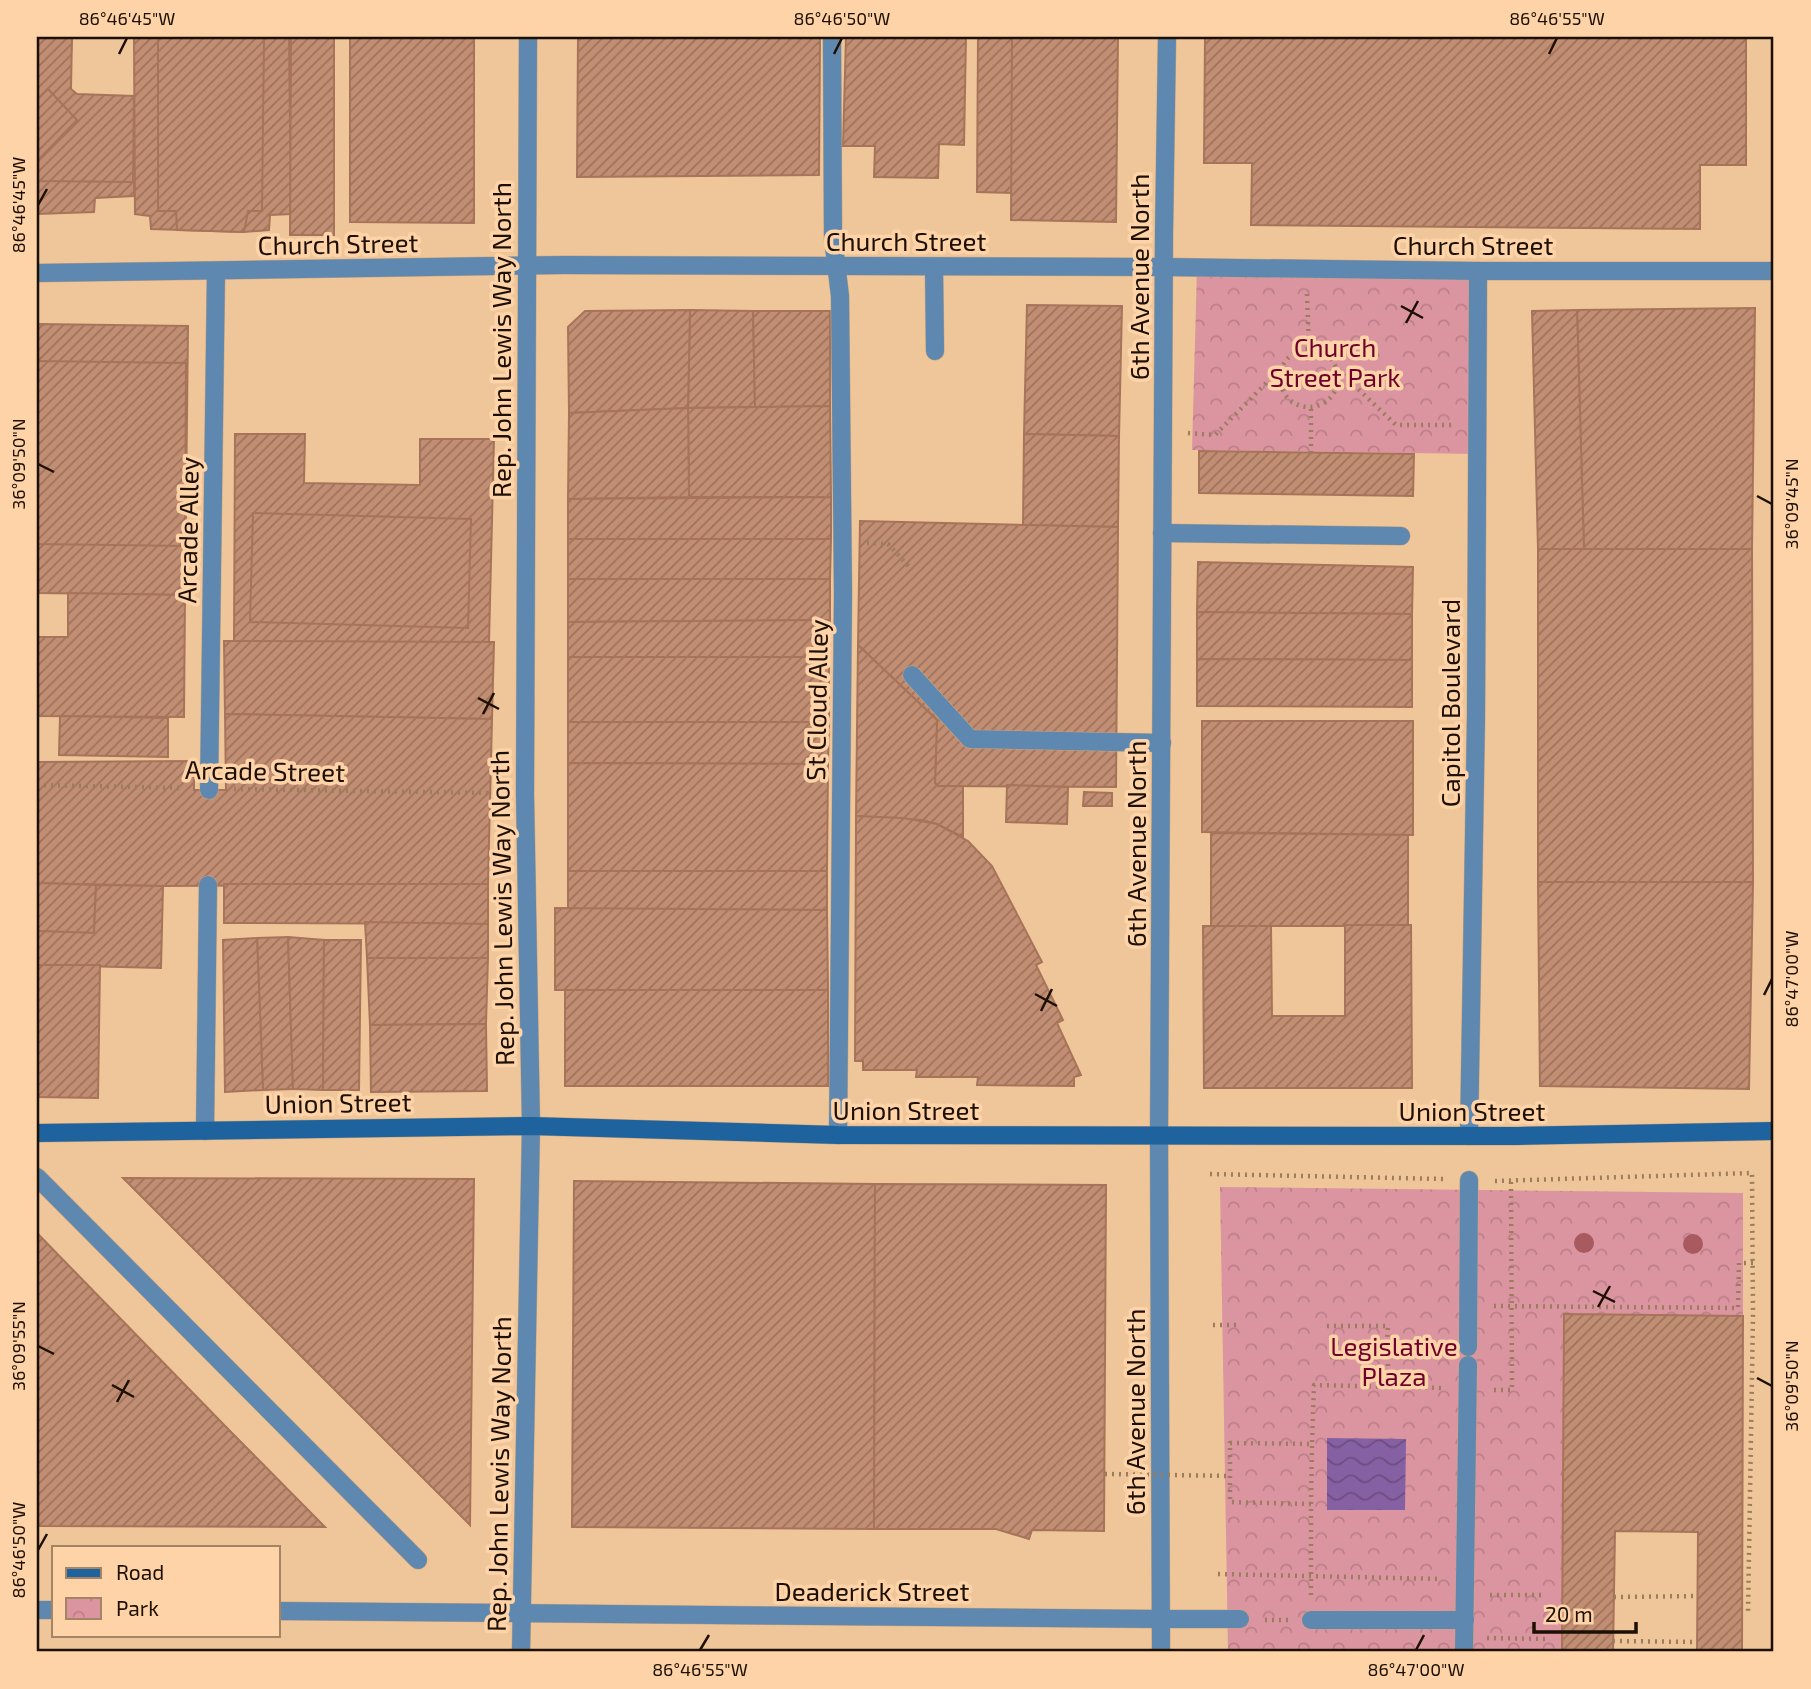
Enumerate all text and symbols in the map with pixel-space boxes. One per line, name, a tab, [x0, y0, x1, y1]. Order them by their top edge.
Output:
text: 86°46'45"W	[79, 7, 175, 29]
text: 86°46'50"W	[794, 7, 890, 29]
text: 86°46'55"W	[1509, 7, 1605, 29]
text: 86°46'45"W	[7, 157, 29, 253]
street label: 6th Avenue North	[1123, 174, 1154, 380]
street label: Rep. John Lewis Way North	[485, 182, 516, 498]
street label: Church Street	[826, 225, 986, 256]
street label: Church Street	[257, 226, 419, 260]
street label: Church Street	[1393, 229, 1553, 260]
park label: Church Street Park	[1269, 331, 1401, 392]
text: 36°09'50"N	[7, 418, 29, 510]
street label: Arcade Alley	[170, 456, 204, 604]
text: 36°09'45"N	[1780, 458, 1802, 550]
street label: Capitol Boulevard	[1434, 599, 1465, 807]
street label: St Cloud Alley	[799, 619, 833, 781]
street label: 6th Avenue North	[1120, 741, 1151, 947]
street label: Rep. John Lewis Way North	[483, 750, 519, 1066]
street label: Arcade Street	[185, 753, 345, 787]
text: 86°47'00"W	[1780, 931, 1802, 1027]
street label: Union Street	[264, 1085, 412, 1119]
street label: Union Street	[833, 1094, 979, 1125]
street label: Union Street	[1399, 1095, 1545, 1126]
text: 36°09'55"N	[7, 1301, 29, 1391]
street label: 6th Avenue North	[1119, 1309, 1150, 1515]
street label: Rep. John Lewis Way North	[480, 1316, 516, 1632]
park label: Legislative Plaza	[1330, 1330, 1458, 1391]
text: 36°09'50"N	[1780, 1340, 1802, 1432]
text: 86°46'50"W	[7, 1502, 29, 1598]
legend	[52, 1546, 280, 1636]
text: Road	[116, 1559, 164, 1584]
street label: Deaderick Street	[775, 1575, 970, 1606]
scale bar	[1534, 1591, 1636, 1635]
text: Park	[116, 1595, 159, 1620]
text: 20 m	[1545, 1601, 1593, 1626]
text: 86°46'55"W	[652, 1658, 748, 1680]
text: 86°47'00"W	[1368, 1658, 1464, 1680]

